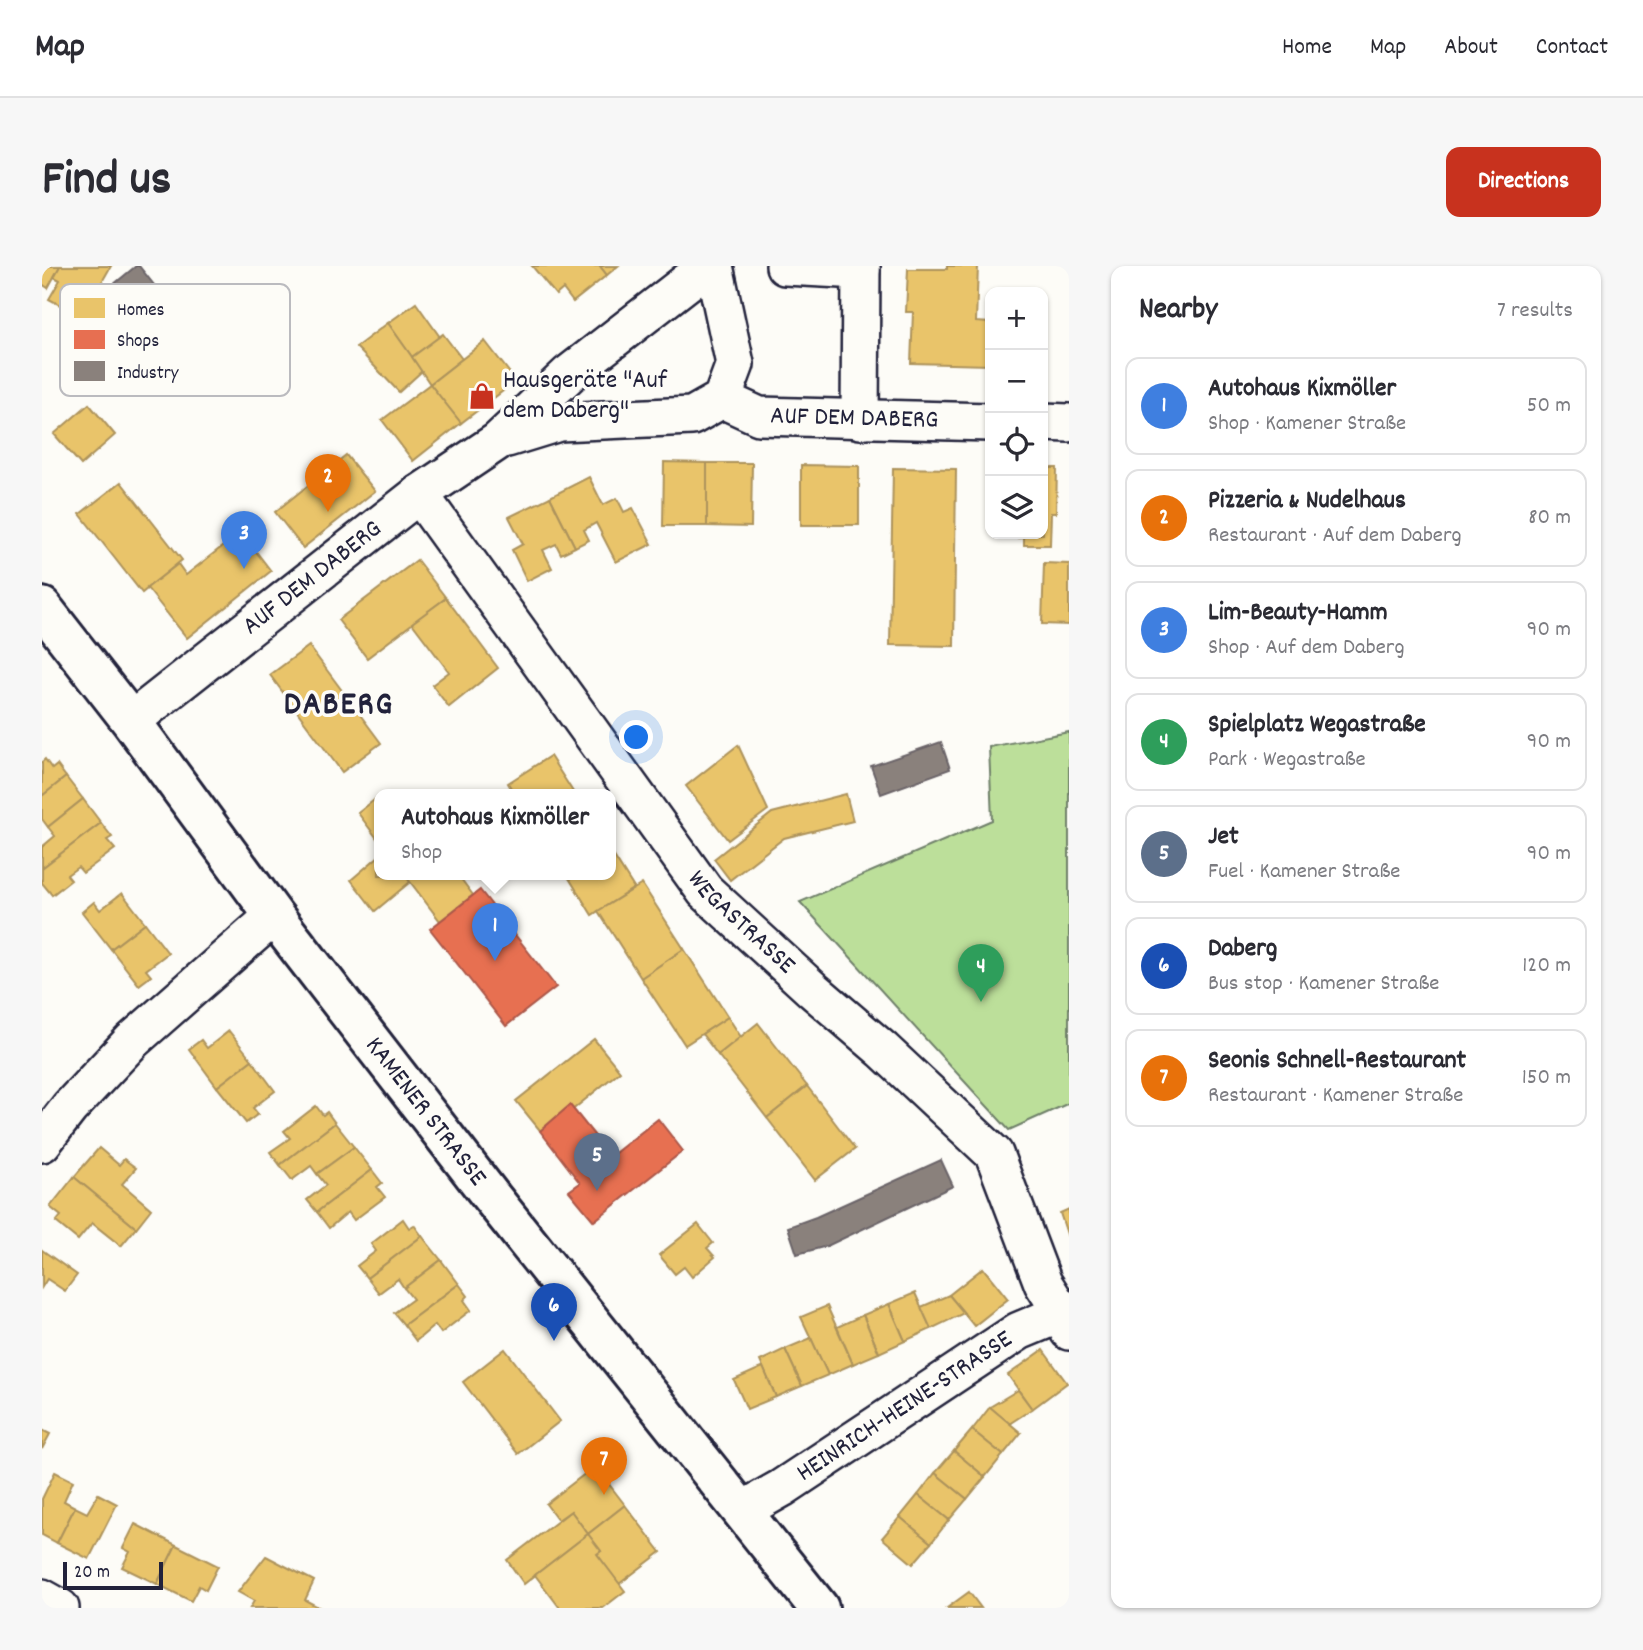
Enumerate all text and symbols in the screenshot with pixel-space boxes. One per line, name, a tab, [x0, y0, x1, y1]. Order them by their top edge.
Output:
text: Map	[35, 25, 85, 72]
text: Home	[1282, 31, 1332, 65]
text: Map	[1370, 31, 1406, 65]
text: About	[1444, 31, 1498, 65]
text: Contact	[1536, 31, 1608, 65]
text: Find us	[42, 147, 171, 217]
button: Directions	[1446, 147, 1601, 217]
legend	[60, 284, 290, 396]
map controls	[985, 287, 1048, 539]
button: +	[985, 287, 1048, 350]
text: Nearby	[1139, 290, 1217, 333]
text: 7 results	[1497, 295, 1573, 328]
text: Homes	[117, 298, 165, 325]
text: Shops	[117, 329, 159, 356]
button: −	[985, 350, 1048, 413]
text: Industry	[117, 361, 179, 388]
place label: Hausgeräte "Auf dem Daberg"	[503, 363, 668, 430]
text: Autohaus Kixmöller	[1208, 371, 1396, 408]
shop icon: Hausgeräte "Auf dem Daberg"	[467, 381, 497, 411]
text: 1	[1161, 390, 1167, 423]
text: 50 m	[1527, 390, 1571, 423]
street label: AUF DEM DABERG	[770, 398, 939, 439]
text: Shop · Kamener Straße	[1208, 408, 1406, 441]
button: locate	[985, 413, 1048, 476]
pin: 2	[305, 454, 351, 512]
button: layers	[985, 476, 1048, 539]
text: Pizzeria & Nudelhaus	[1208, 483, 1406, 520]
text: 2	[1159, 502, 1169, 535]
text: 80 m	[1528, 502, 1571, 535]
pin: 3	[221, 511, 267, 569]
street label: AUF DEM DABERG	[235, 511, 390, 645]
text: Restaurant · Auf dem Daberg	[1208, 520, 1462, 553]
text: Lim-Beauty-Hamm	[1208, 595, 1388, 632]
text: 3	[1159, 614, 1169, 647]
text: 90 m	[1527, 614, 1571, 647]
text: Shop · Auf dem Daberg	[1208, 632, 1404, 665]
district label: DABERG	[284, 683, 394, 730]
text: Spielplatz Wegastraße	[1208, 707, 1426, 744]
your location	[619, 720, 653, 754]
text: 4	[1159, 726, 1169, 759]
text: 90 m	[1527, 726, 1571, 759]
text: Park · Wegastraße	[1208, 744, 1366, 777]
popup	[374, 789, 616, 880]
text: Autohaus Kixmöller	[401, 800, 589, 837]
text: Jet	[1208, 819, 1239, 856]
text: Shop	[401, 837, 442, 870]
text: 5	[1159, 838, 1169, 871]
text: 90 m	[1527, 838, 1571, 871]
text: Fuel · Kamener Straße	[1208, 856, 1400, 889]
street label: WEGASTRASSE	[678, 863, 804, 983]
pin: 1	[472, 903, 518, 961]
text: Daberg	[1208, 931, 1277, 968]
pin: 4	[958, 944, 1004, 1002]
text: 6	[1158, 950, 1170, 983]
text: 120 m	[1522, 950, 1571, 983]
text: Bus stop · Kamener Straße	[1208, 968, 1439, 1001]
street label: KAMENER STRASSE	[356, 1029, 495, 1195]
text: Seonis Schnell-Restaurant	[1208, 1043, 1466, 1080]
text: 7	[1160, 1062, 1168, 1095]
text: 150 m	[1522, 1062, 1571, 1095]
text: Restaurant · Kamener Straße	[1208, 1080, 1463, 1113]
pin: 5	[574, 1133, 620, 1191]
pin: 6	[531, 1283, 577, 1341]
street label: HEINRICH-HEINE-STRASSE	[789, 1322, 1020, 1492]
pin: 7	[581, 1437, 627, 1495]
scale bar	[63, 1559, 163, 1591]
text: 20 m	[74, 1560, 110, 1587]

